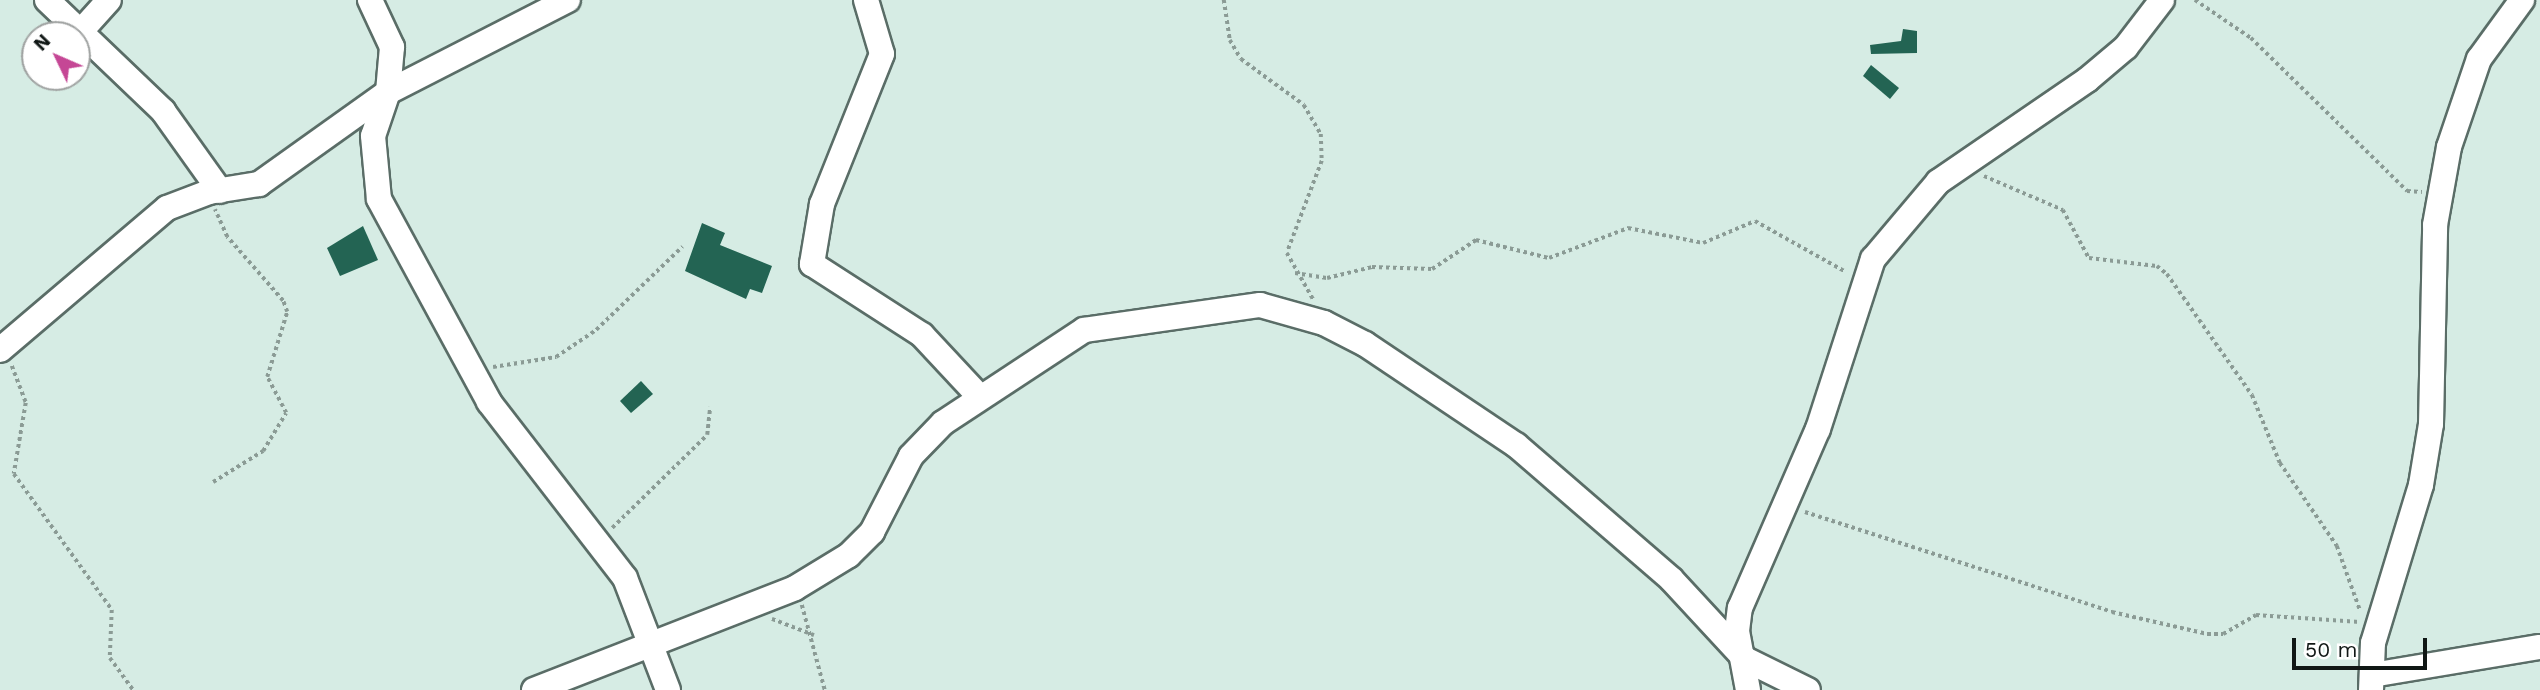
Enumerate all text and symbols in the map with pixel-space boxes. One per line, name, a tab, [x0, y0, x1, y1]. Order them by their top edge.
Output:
north arrow	[21, 21, 91, 91]
text: N	[29, 29, 55, 56]
scale bar	[2295, 624, 2430, 668]
text: 50 m	[2305, 637, 2357, 662]

